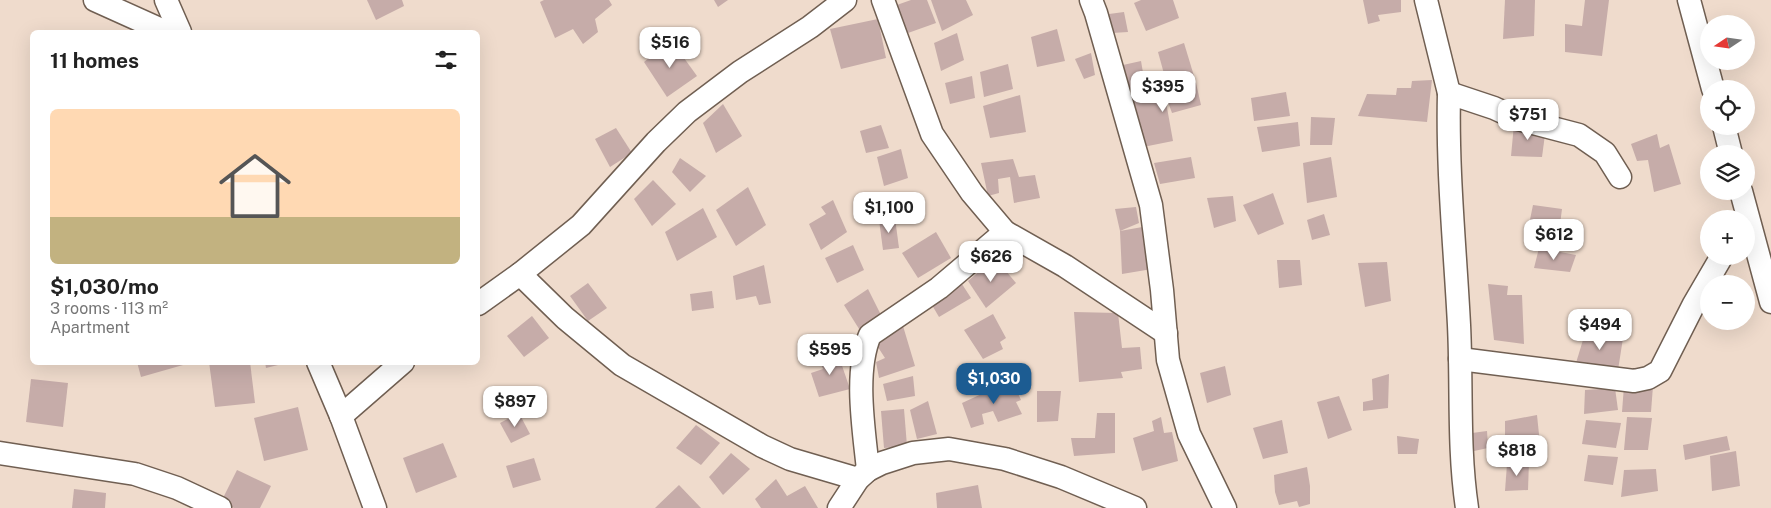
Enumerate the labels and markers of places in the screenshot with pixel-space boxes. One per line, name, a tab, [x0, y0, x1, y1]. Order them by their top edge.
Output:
pin: $516	[640, 27, 700, 69]
pin: $395	[1133, 70, 1193, 113]
pin: $751	[1498, 98, 1558, 141]
pin: $1,100	[848, 192, 930, 234]
pin: $612	[1524, 218, 1584, 261]
pin: $626	[961, 240, 1021, 283]
pin: $494	[1570, 308, 1630, 351]
pin: $595	[800, 334, 860, 376]
pin: $1,030	[953, 362, 1035, 405]
pin: $897	[485, 386, 545, 428]
pin: $818	[1487, 434, 1547, 477]

